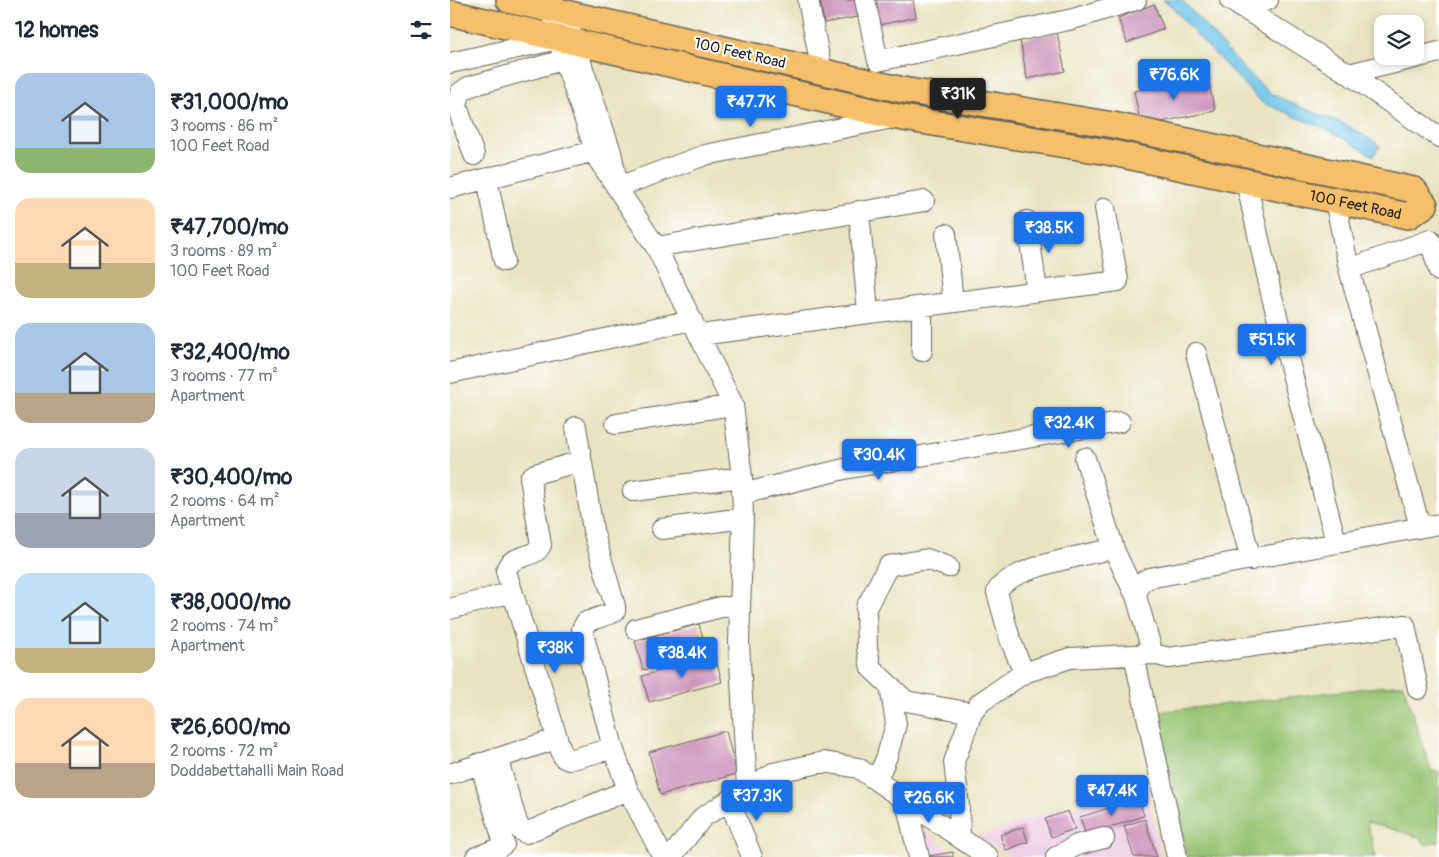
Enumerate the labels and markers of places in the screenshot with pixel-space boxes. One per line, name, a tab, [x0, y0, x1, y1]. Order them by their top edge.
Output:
pin: ₹76.6K	[1133, 58, 1215, 101]
pin: ₹31K	[928, 78, 988, 120]
pin: ₹47.7K	[710, 86, 792, 128]
pin: ₹38.5K	[1008, 212, 1090, 254]
pin: ₹51.5K	[1231, 324, 1313, 366]
pin: ₹32.4K	[1028, 406, 1110, 449]
pin: ₹30.4K	[838, 438, 920, 481]
pin: ₹38K	[525, 632, 585, 674]
pin: ₹38.4K	[641, 636, 723, 679]
pin: ₹47.4K	[1071, 774, 1153, 817]
pin: ₹37.3K	[716, 780, 798, 822]
pin: ₹26.6K	[888, 782, 970, 824]

